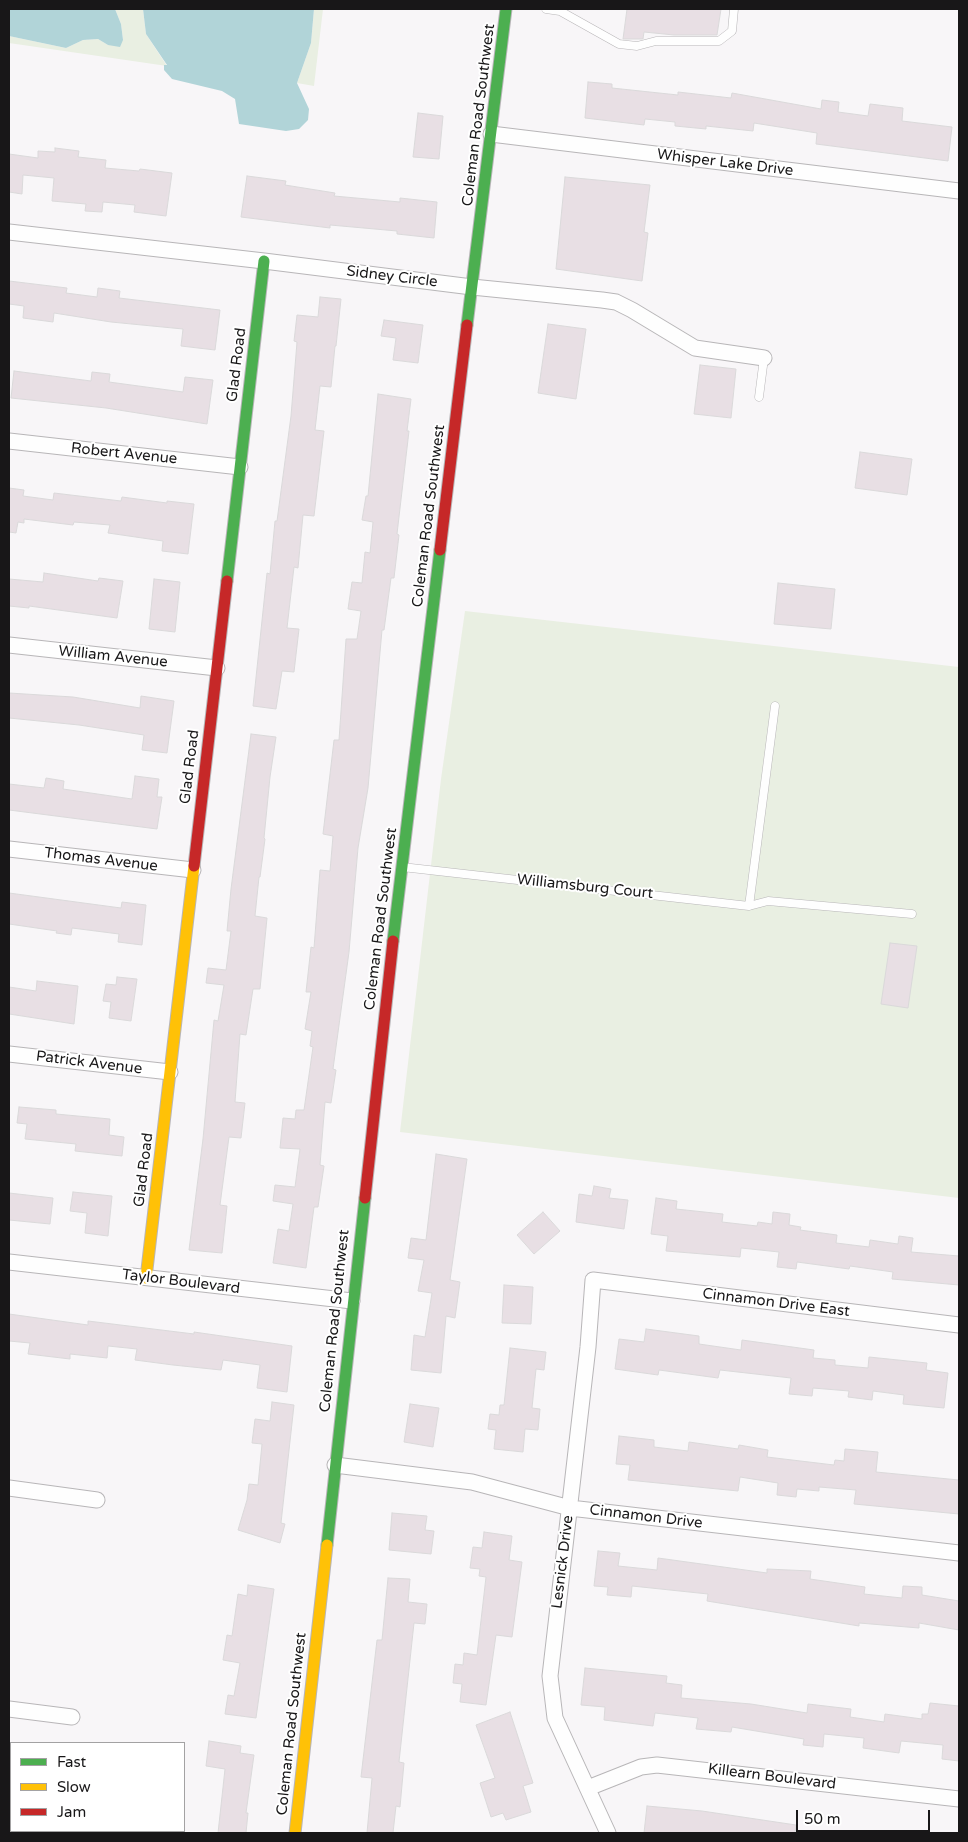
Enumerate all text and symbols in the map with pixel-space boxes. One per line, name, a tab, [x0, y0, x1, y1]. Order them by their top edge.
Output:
street label: Coleman Road Southwest	[459, 23, 499, 207]
street label: Whisper Lake Drive	[656, 146, 794, 180]
street label: Sidney Circle	[345, 262, 439, 292]
street label: Glad Road	[224, 327, 250, 403]
street label: Coleman Road Southwest	[409, 424, 449, 608]
street label: Robert Avenue	[70, 439, 178, 469]
street label: William Avenue	[57, 642, 169, 672]
street label: Glad Road	[177, 729, 203, 805]
street label: Coleman Road Southwest	[361, 827, 401, 1011]
street label: Thomas Avenue	[43, 844, 159, 876]
street label: Williamsburg Court	[516, 871, 654, 903]
street label: Patrick Avenue	[35, 1048, 143, 1078]
street label: Glad Road	[131, 1132, 157, 1208]
street label: Coleman Road Southwest	[316, 1229, 354, 1413]
street label: Taylor Boulevard	[121, 1266, 241, 1298]
street label: Cinnamon Drive East	[701, 1285, 851, 1321]
street label: Cinnamon Drive	[588, 1501, 704, 1533]
street label: Lesnick Drive	[548, 1514, 578, 1610]
street label: Coleman Road Southwest	[273, 1632, 311, 1816]
legend	[10, 1742, 185, 1832]
text: Fast	[57, 1753, 86, 1771]
street label: Killearn Boulevard	[707, 1760, 837, 1794]
text: Slow	[57, 1778, 91, 1796]
scale bar	[798, 1800, 932, 1832]
text: Jam	[57, 1803, 86, 1821]
text: 50 m	[804, 1810, 841, 1828]

